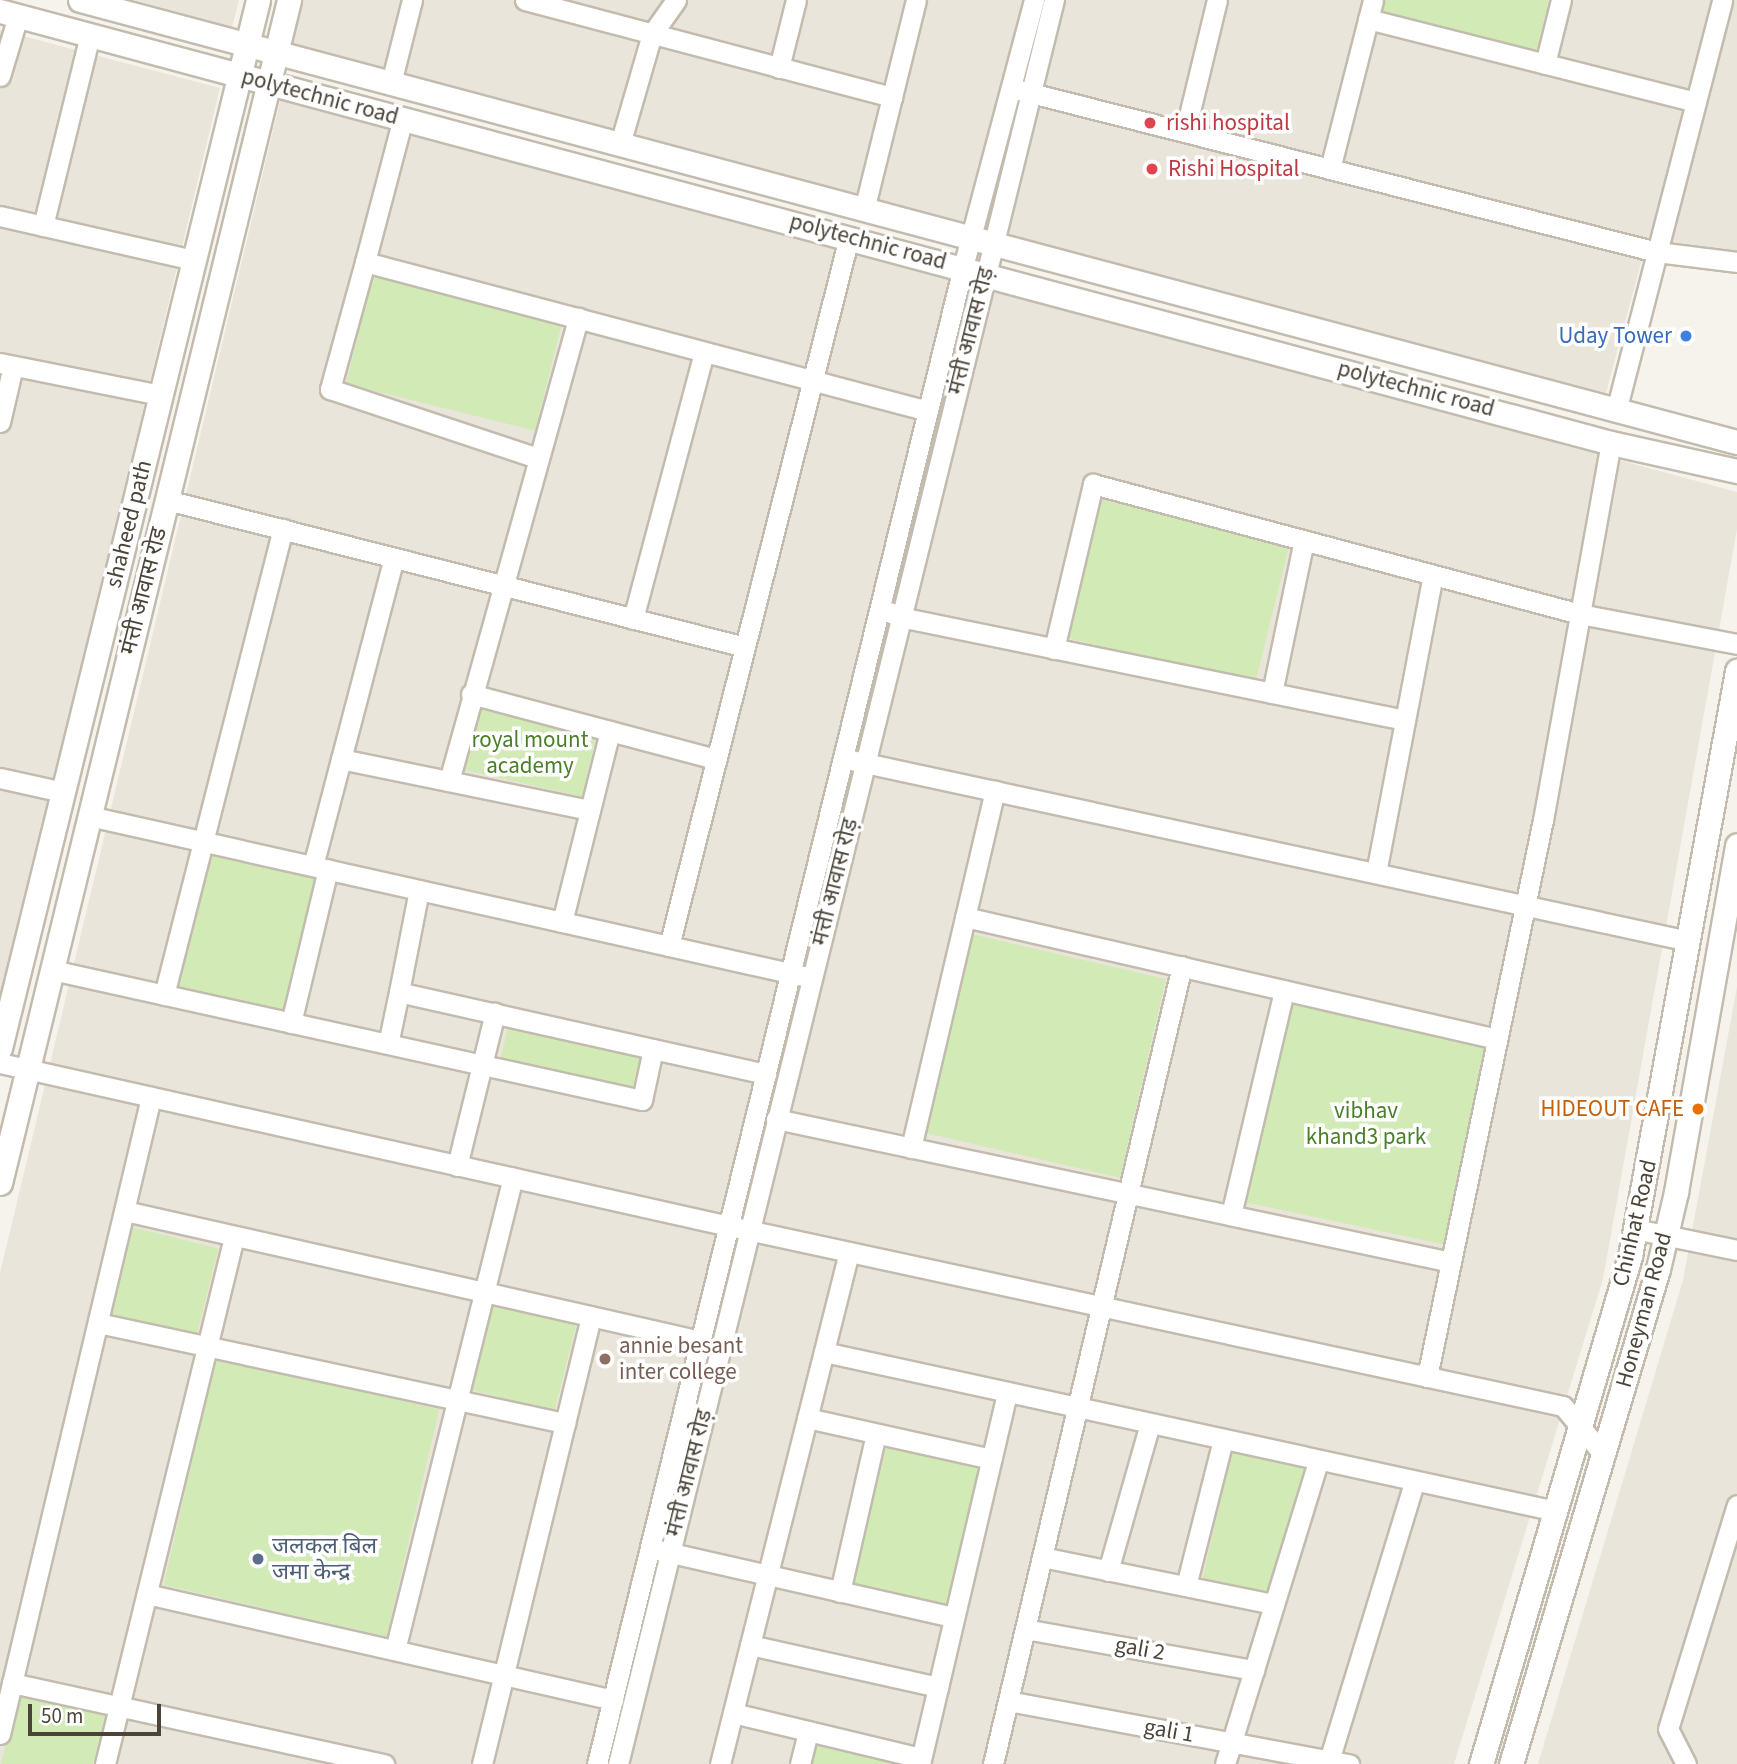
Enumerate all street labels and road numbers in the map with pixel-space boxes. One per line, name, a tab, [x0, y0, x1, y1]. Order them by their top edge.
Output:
street label: polytechnic road	[239, 63, 401, 131]
street label: polytechnic road	[787, 208, 949, 276]
street label: मंत्ती आवास रोड़	[942, 264, 1000, 398]
street label: polytechnic road	[1335, 355, 1497, 423]
street label: shaheed path	[100, 457, 158, 591]
street label: मंत्ती आवास रोड	[115, 524, 173, 658]
street label: मंत्ती आवास रोड़	[806, 815, 864, 949]
street label: Chinhat Road	[1607, 1157, 1663, 1289]
street label: Honeyman Road	[1610, 1229, 1678, 1391]
street label: मंत्ती आवास रोड़	[660, 1406, 718, 1540]
street label: gali 2	[1113, 1631, 1167, 1667]
street label: gali 1	[1142, 1713, 1196, 1749]

